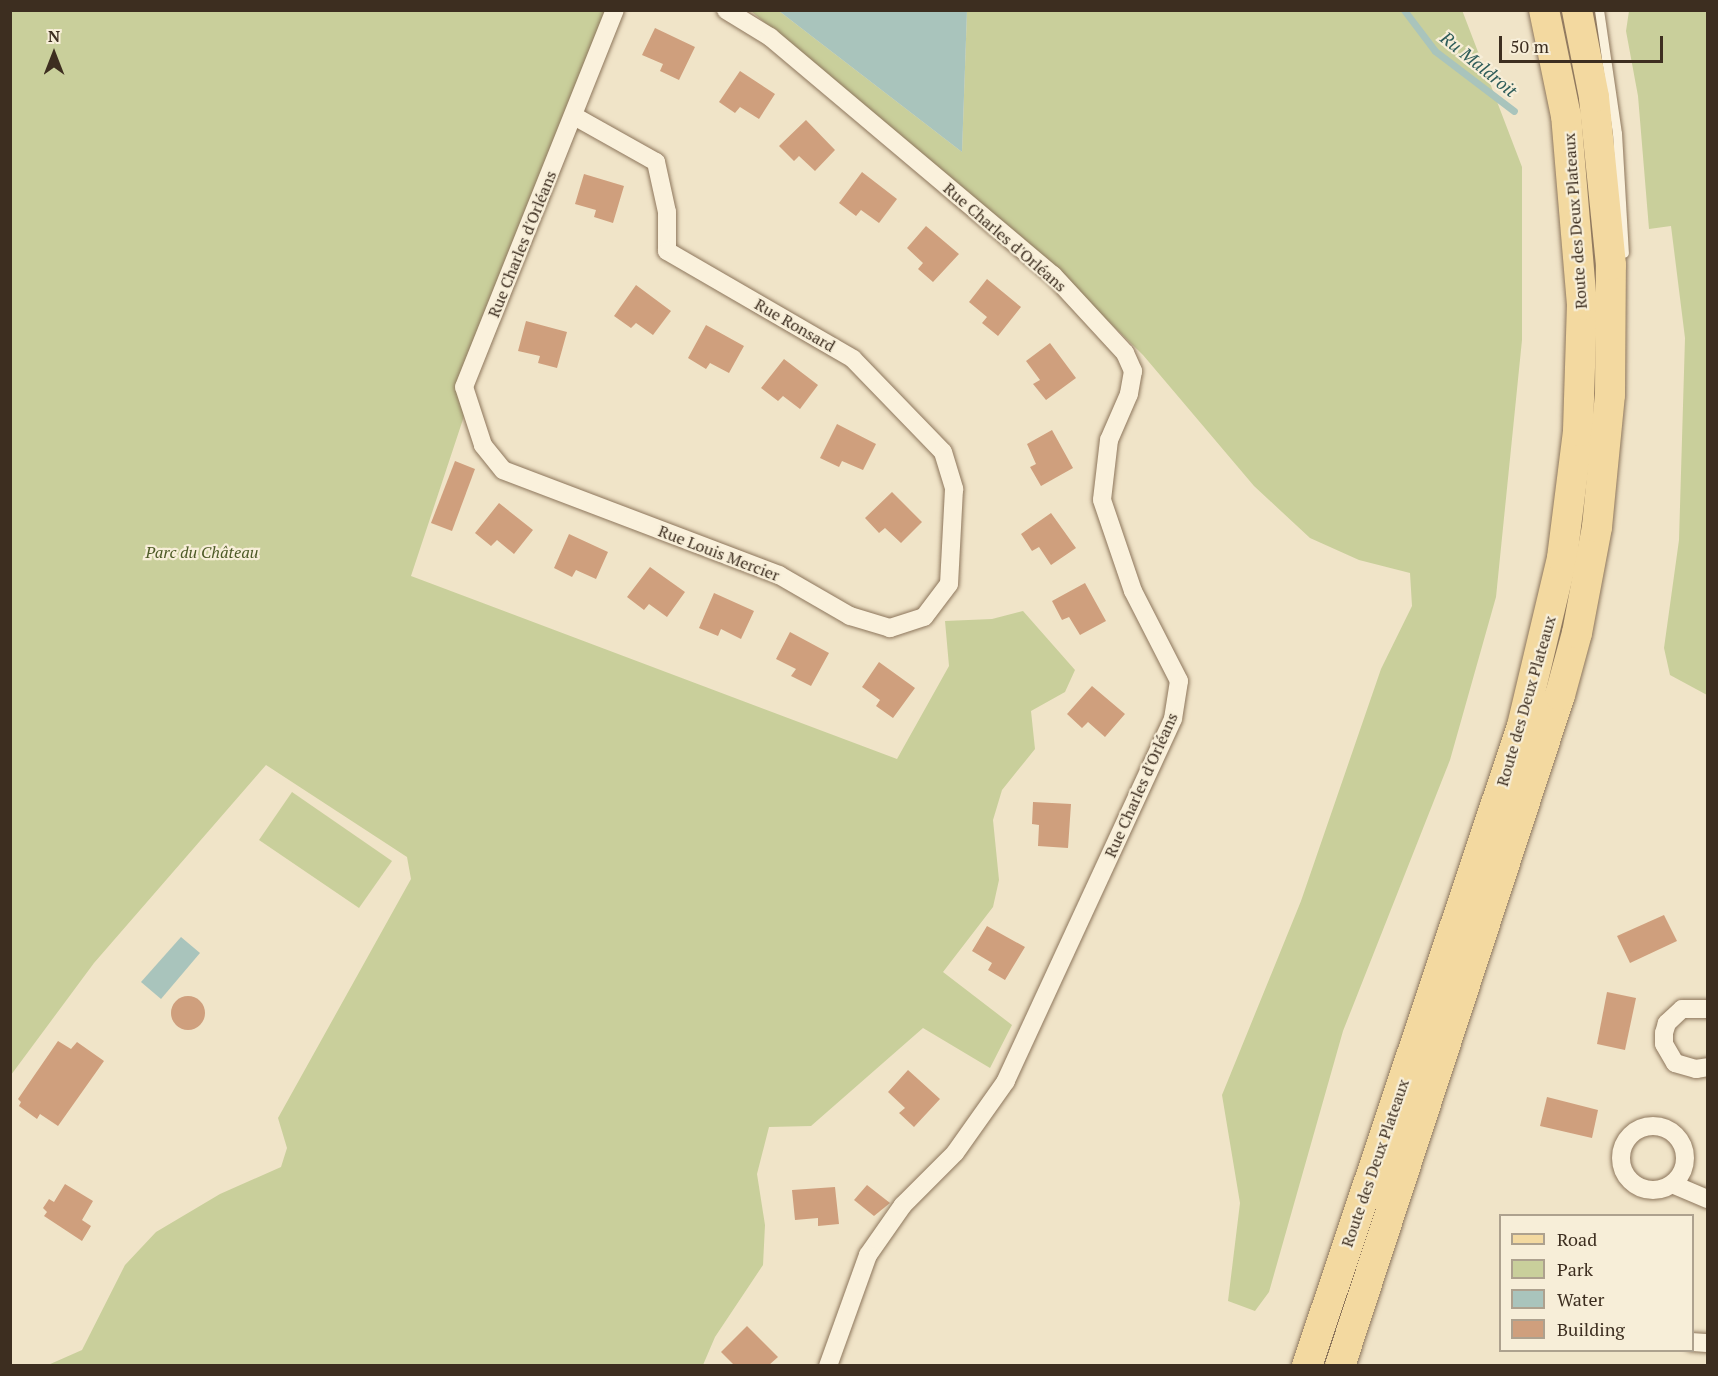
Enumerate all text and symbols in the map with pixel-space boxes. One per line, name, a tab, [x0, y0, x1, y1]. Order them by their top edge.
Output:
north arrow	[24, 24, 84, 84]
scale bar	[1502, 24, 1666, 62]
text: N	[48, 25, 60, 47]
water label: Ru Maldroit	[1436, 27, 1522, 101]
text: 50 m	[1510, 34, 1549, 58]
street label: Route des Deux Plateaux	[1559, 132, 1591, 310]
street label: Rue Charles d'Orléans	[484, 168, 560, 320]
street label: Rue Charles d'Orléans	[940, 178, 1070, 296]
street label: Rue Ronsard	[751, 294, 839, 356]
street label: Rue Louis Mercier	[656, 521, 782, 585]
park label: Parc du Château	[145, 542, 259, 562]
street label: Route des Deux Plateaux	[1492, 614, 1560, 788]
street label: Rue Charles d'Orléans	[1100, 710, 1182, 860]
street label: Route des Deux Plateaux	[1337, 1077, 1413, 1249]
legend	[1499, 1214, 1694, 1352]
text: Road	[1557, 1227, 1597, 1251]
text: Park	[1557, 1257, 1593, 1281]
text: Water	[1557, 1287, 1604, 1311]
text: Building	[1557, 1317, 1625, 1341]

